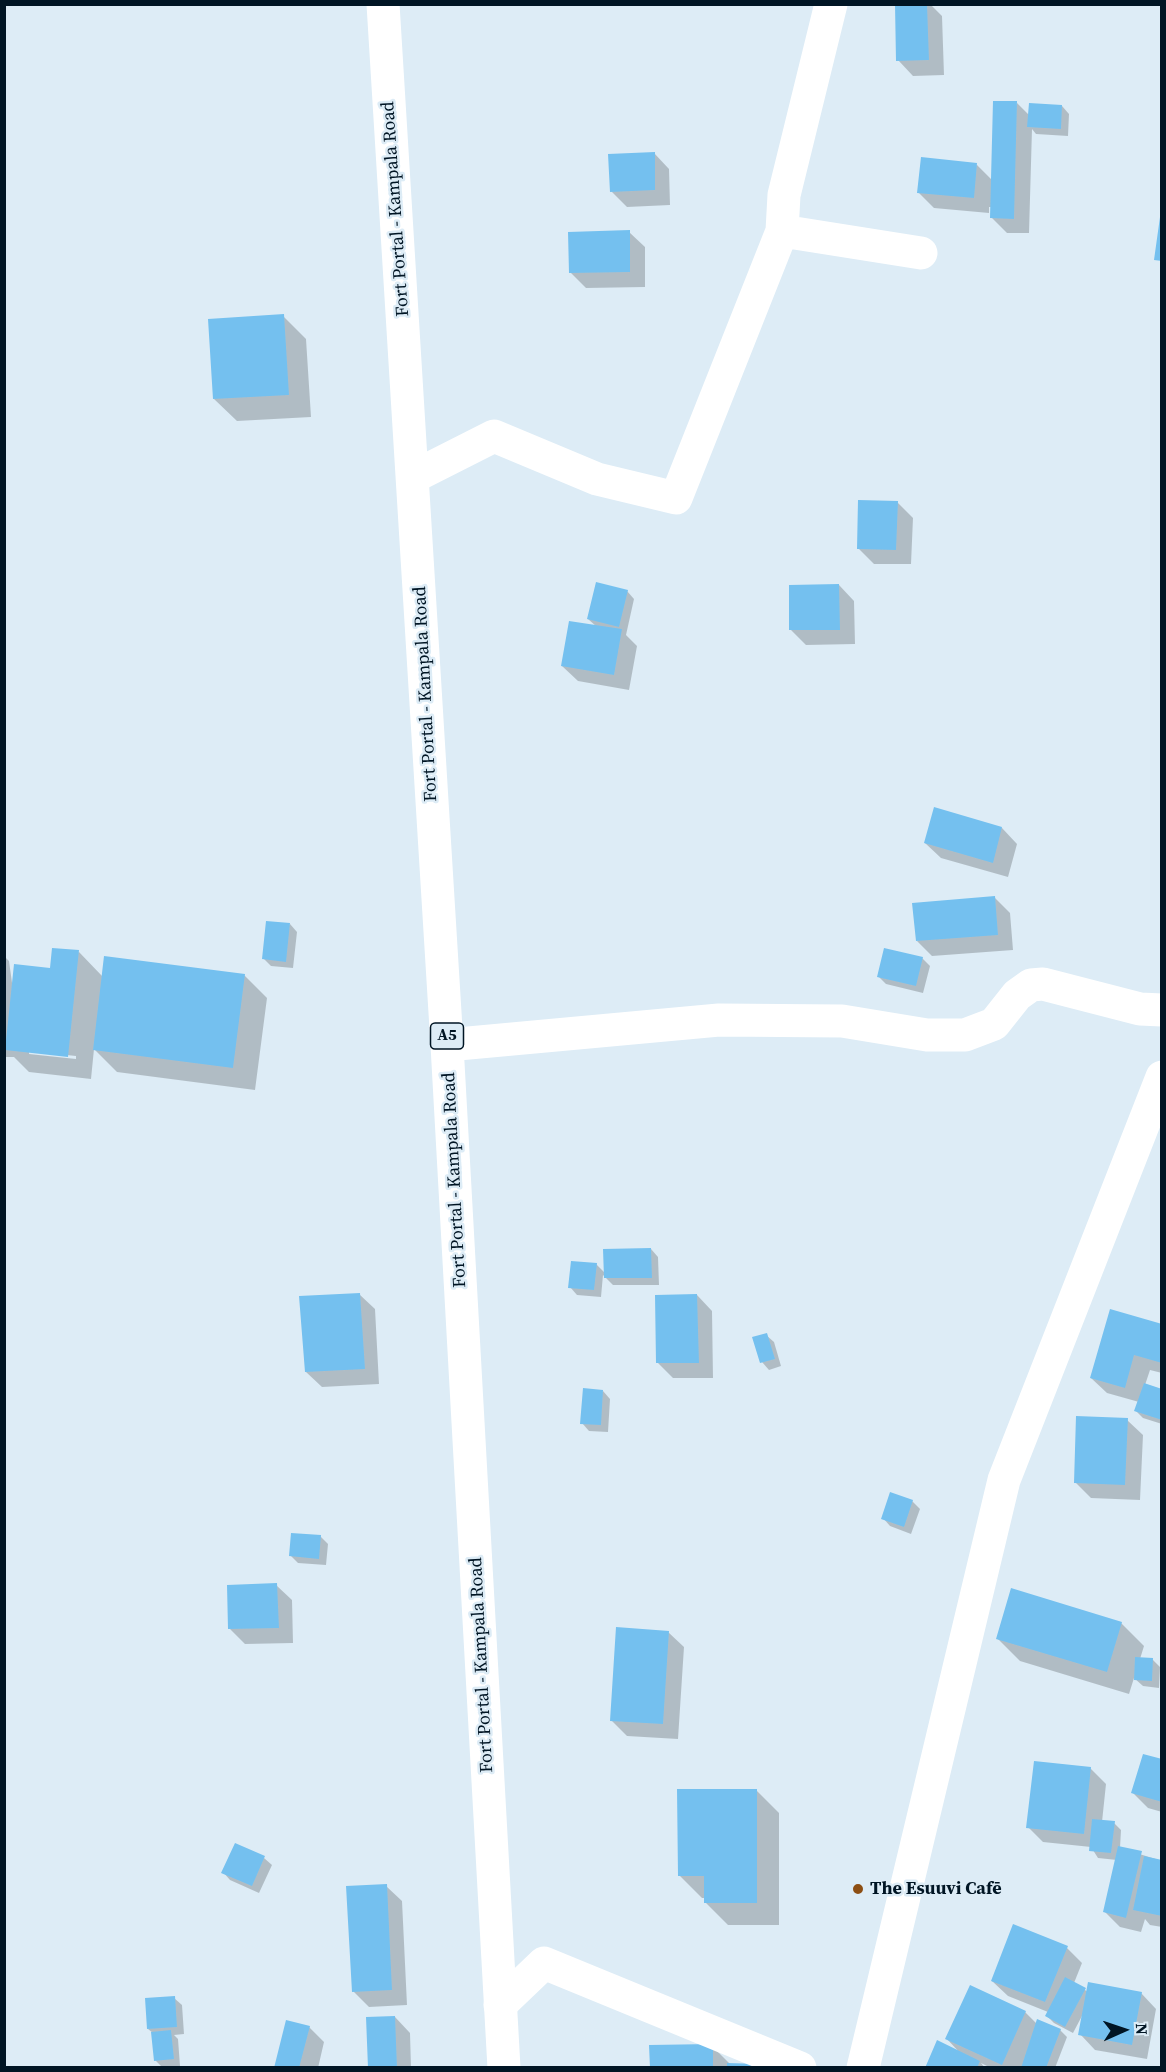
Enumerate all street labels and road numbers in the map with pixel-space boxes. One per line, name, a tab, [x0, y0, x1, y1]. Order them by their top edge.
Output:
street label: Fort Portal - Kampala Road	[378, 101, 414, 317]
street label: Fort Portal - Kampala Road	[410, 586, 442, 802]
road number: A5	[430, 1023, 464, 1049]
street label: Fort Portal - Kampala Road	[439, 1072, 471, 1288]
street label: Fort Portal - Kampala Road	[466, 1557, 498, 1773]

